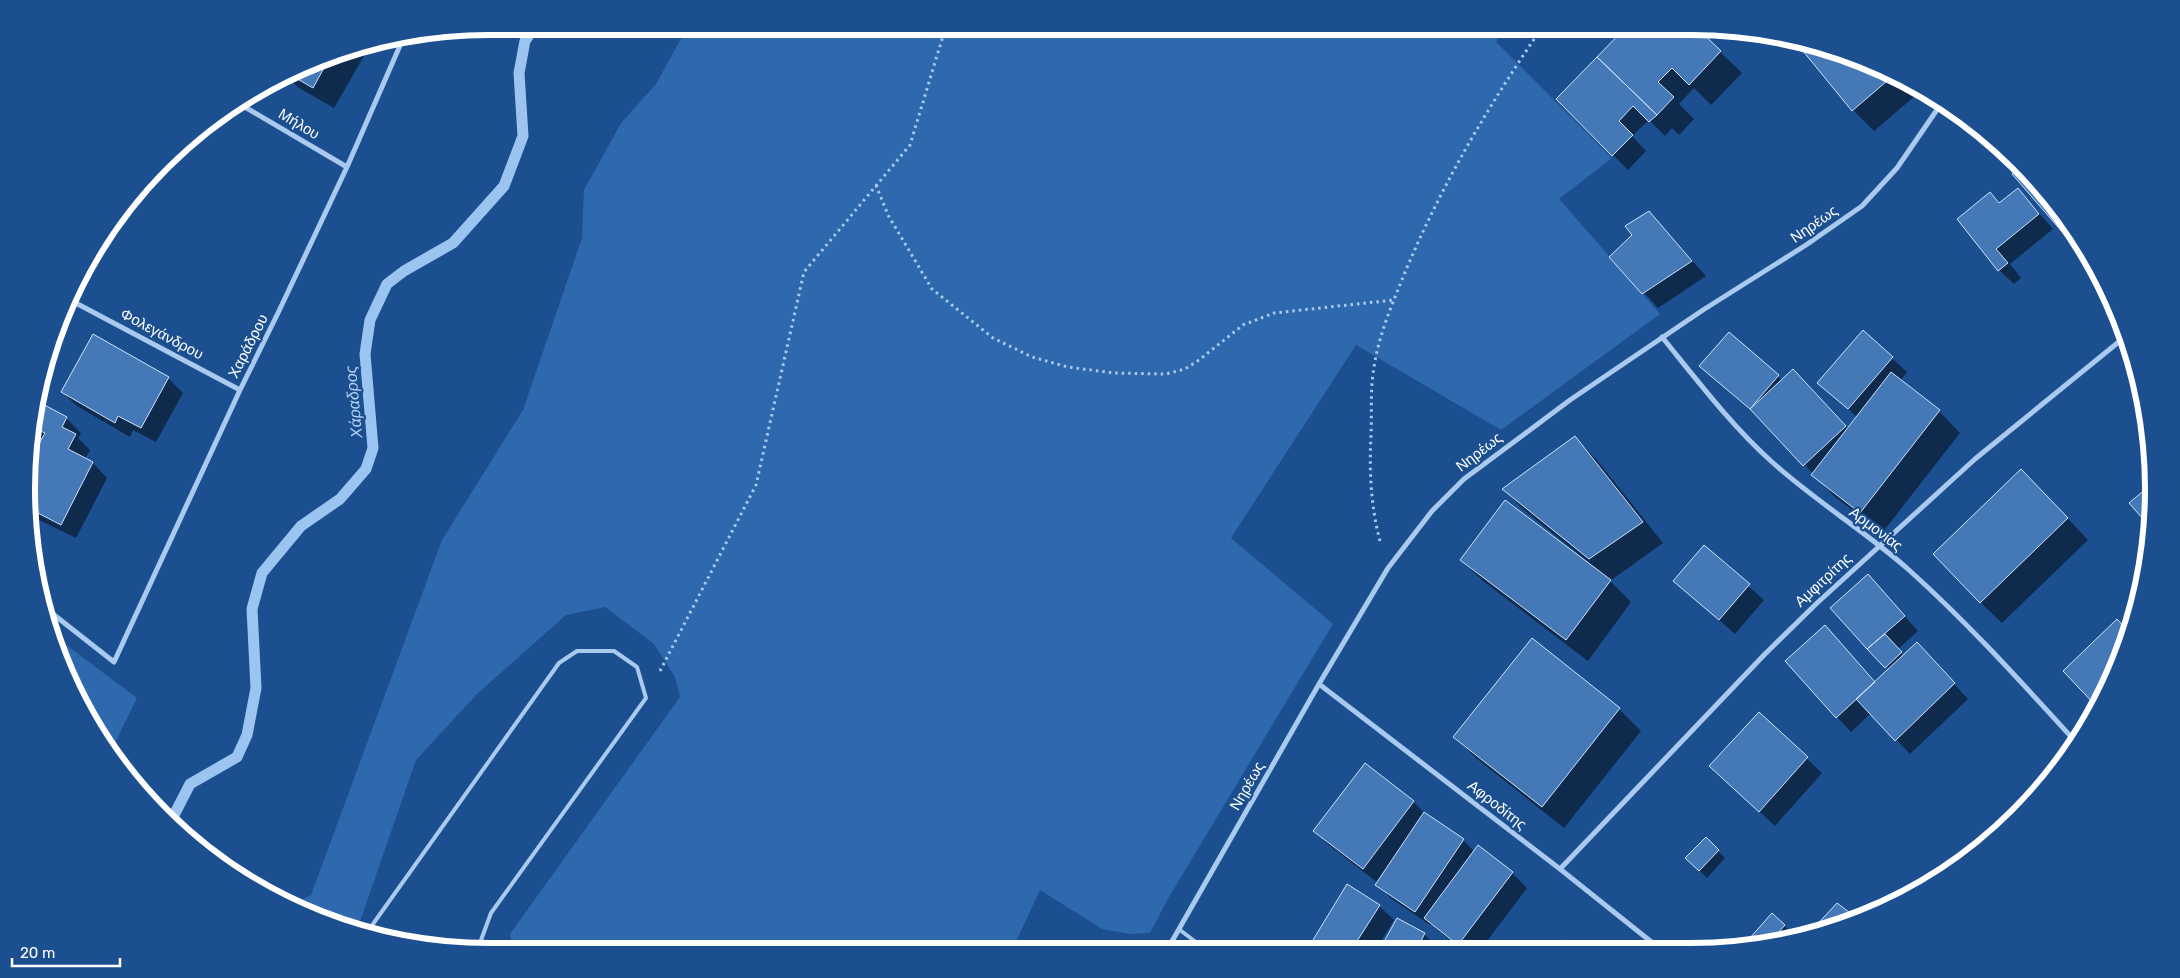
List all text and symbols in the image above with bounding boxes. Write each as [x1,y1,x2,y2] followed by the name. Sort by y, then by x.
[275,105,323,143] street label: Μήλου
[1787,201,1841,247] street label: Νηρέως
[117,305,207,363] street label: Φολεγάνδρου
[224,311,272,381] street label: Χαράδρου
[341,365,366,440] water label: Χάραδρος
[1452,428,1506,476] street label: Νηρέως
[1846,503,1906,555] street label: Αρμονίας
[1791,549,1855,611] street label: Αμφιτρίτης
[1226,758,1268,814] street label: Νηρέως
[1464,776,1530,834] street label: Αφροδίτης
[12,936,120,968] scale bar
[20,944,55,962] text: 20 m

